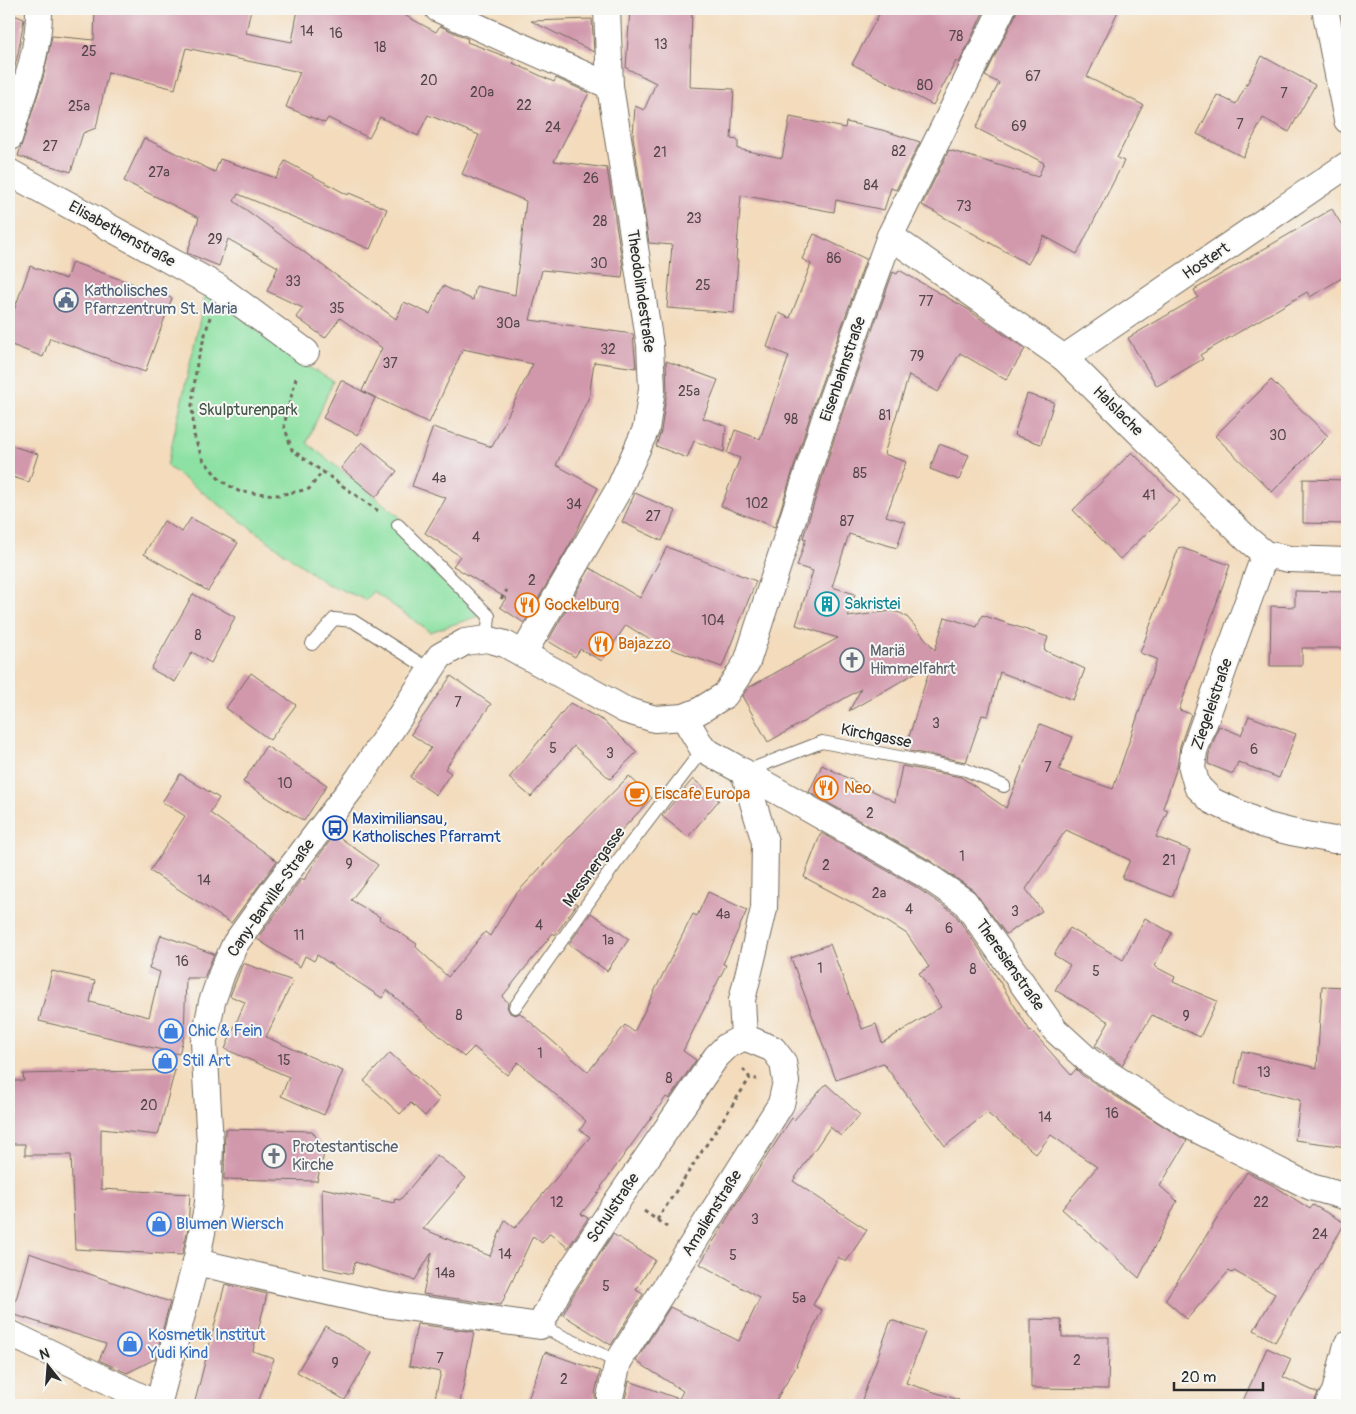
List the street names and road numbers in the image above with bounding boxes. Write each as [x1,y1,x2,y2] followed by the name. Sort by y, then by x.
[65,196,179,272] street label: Elisabethenstraße
[622,228,660,354] street label: Theodolindestraße
[1179,238,1234,284] street label: Hostert
[816,314,870,424] street label: Eisenbahnstraße
[1089,382,1148,441] street label: Halslache
[1187,656,1237,752] street label: Ziegeleistraße
[839,719,913,753] street label: Kirchgasse
[558,823,630,911] street label: Messnergasse
[223,835,319,961] street label: Cany-Barville-Straße
[971,915,1049,1015] street label: Theresienstraße
[678,1166,747,1260] street label: Amalienstraße
[582,1169,644,1247] street label: Schulstraße

